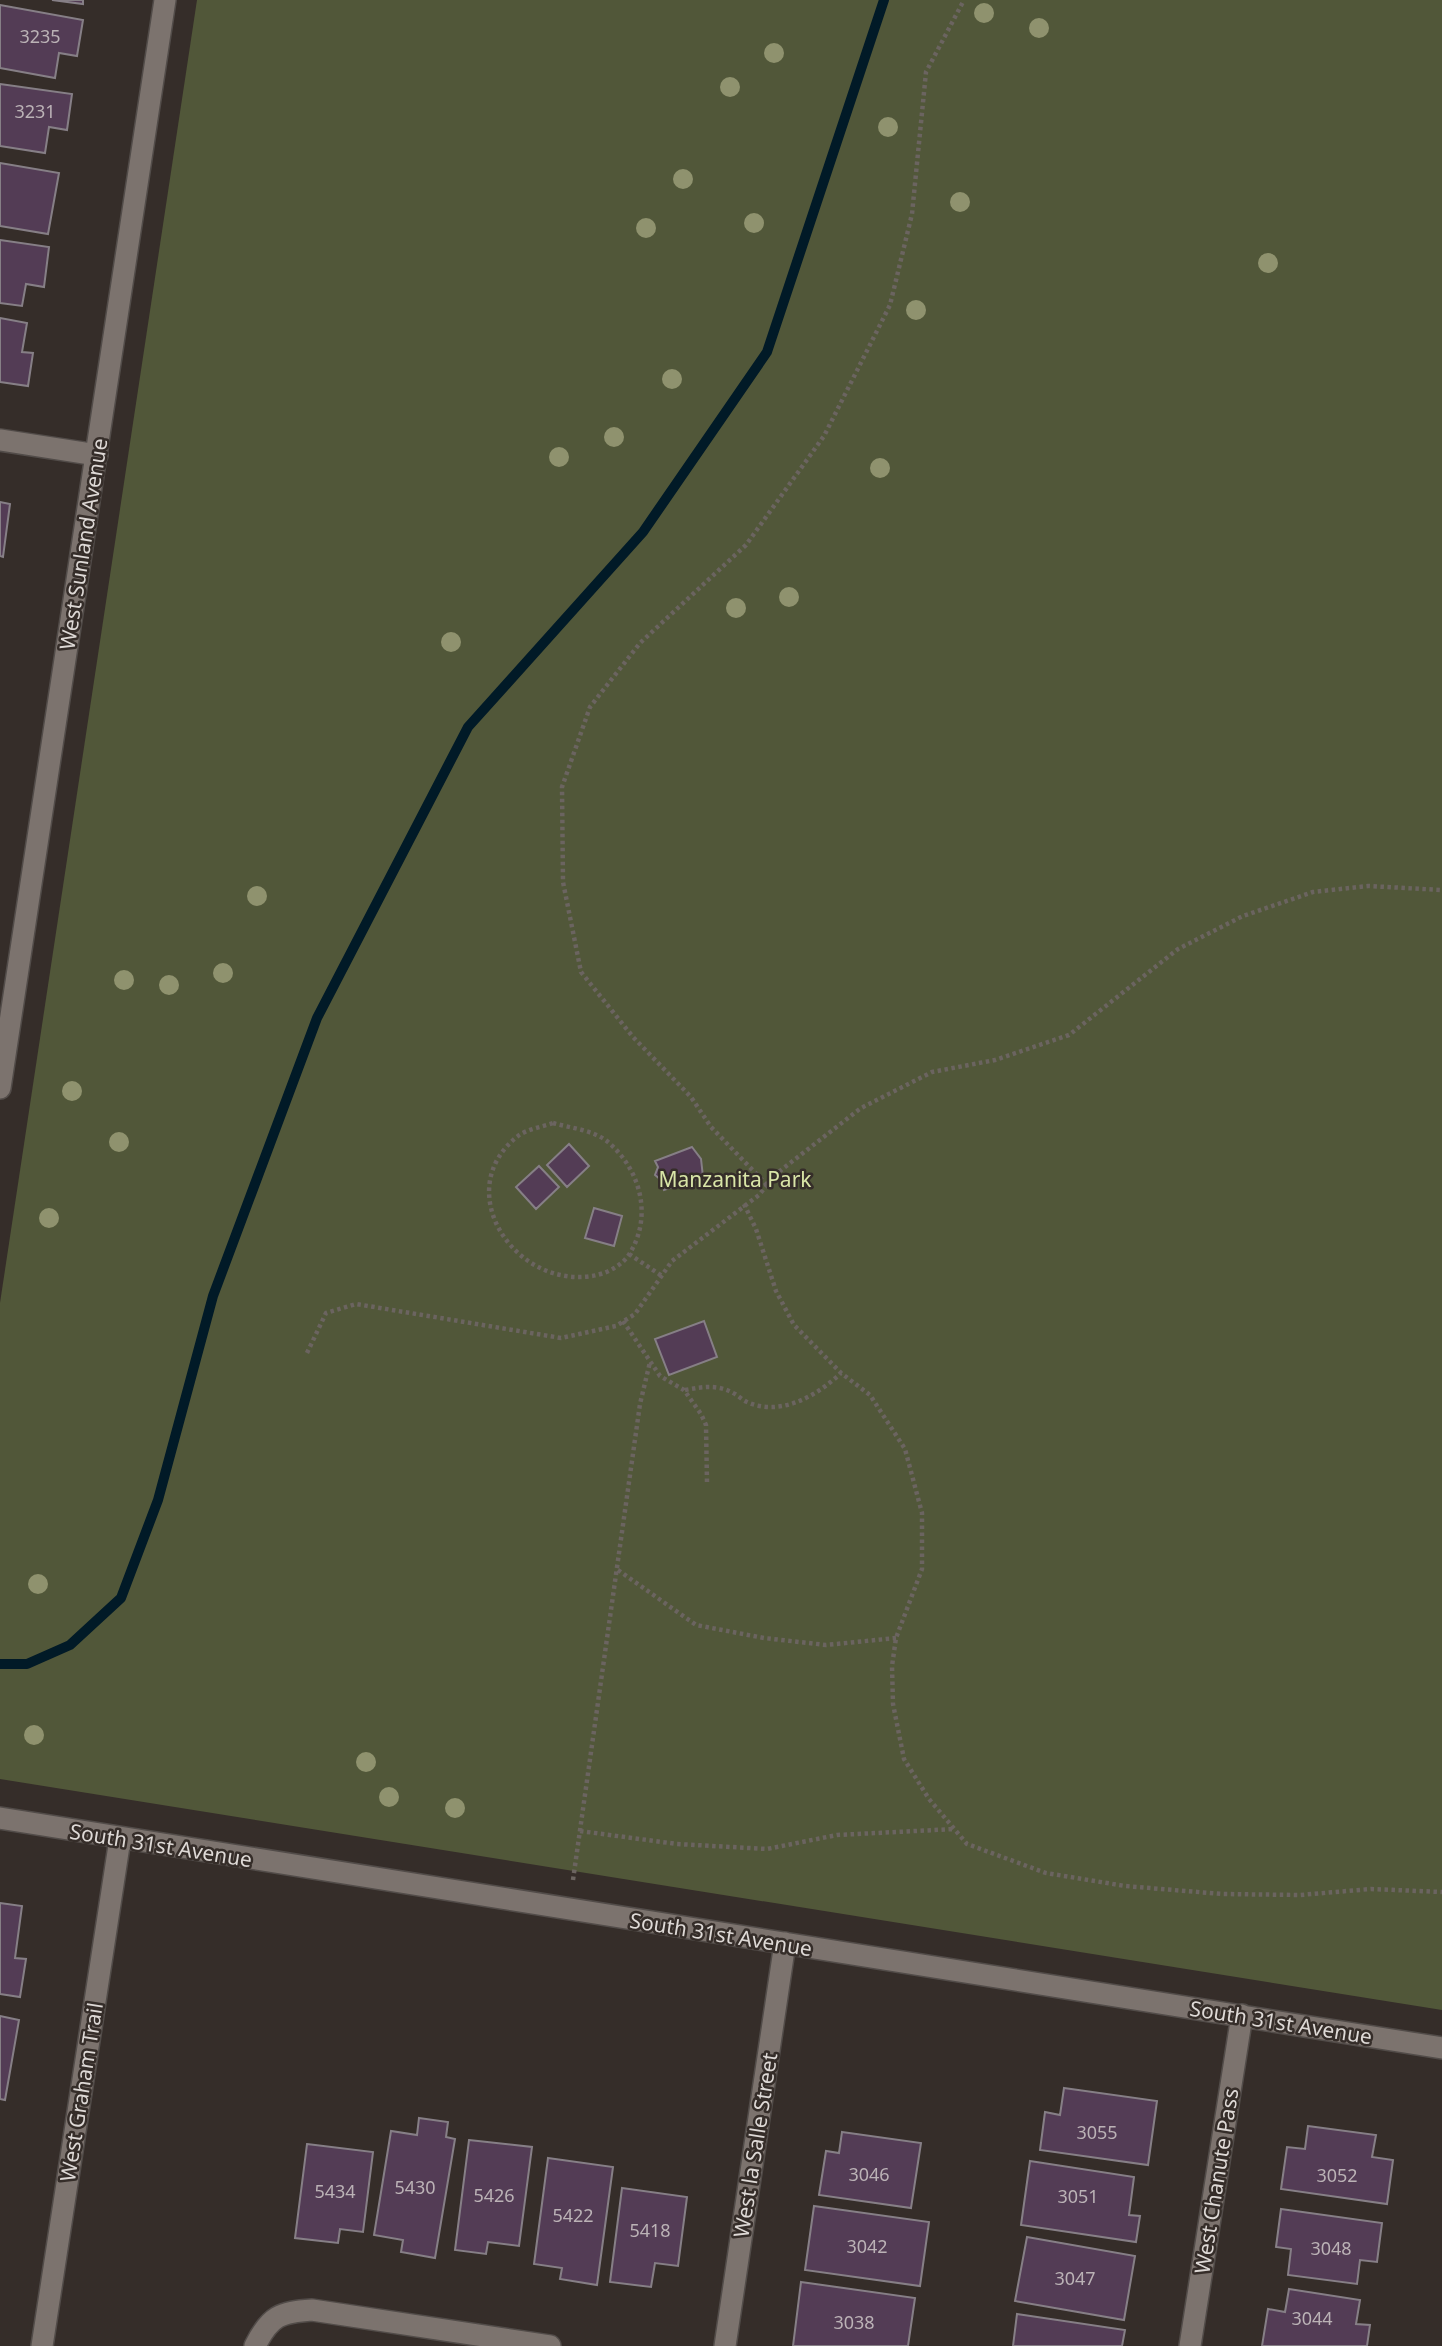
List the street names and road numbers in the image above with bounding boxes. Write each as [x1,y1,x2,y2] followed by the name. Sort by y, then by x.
[52,436,114,652] street label: West Sunland Avenue
[68,1817,254,1873] street label: South 31st Avenue
[628,1906,814,1962] street label: South 31st Avenue
[1188,1994,1374,2050] street label: South 31st Avenue
[53,2001,109,2183] street label: West Graham Trail
[727,2050,784,2239] street label: West la Salle Street
[1188,2086,1244,2276] street label: West Chanute Pass

